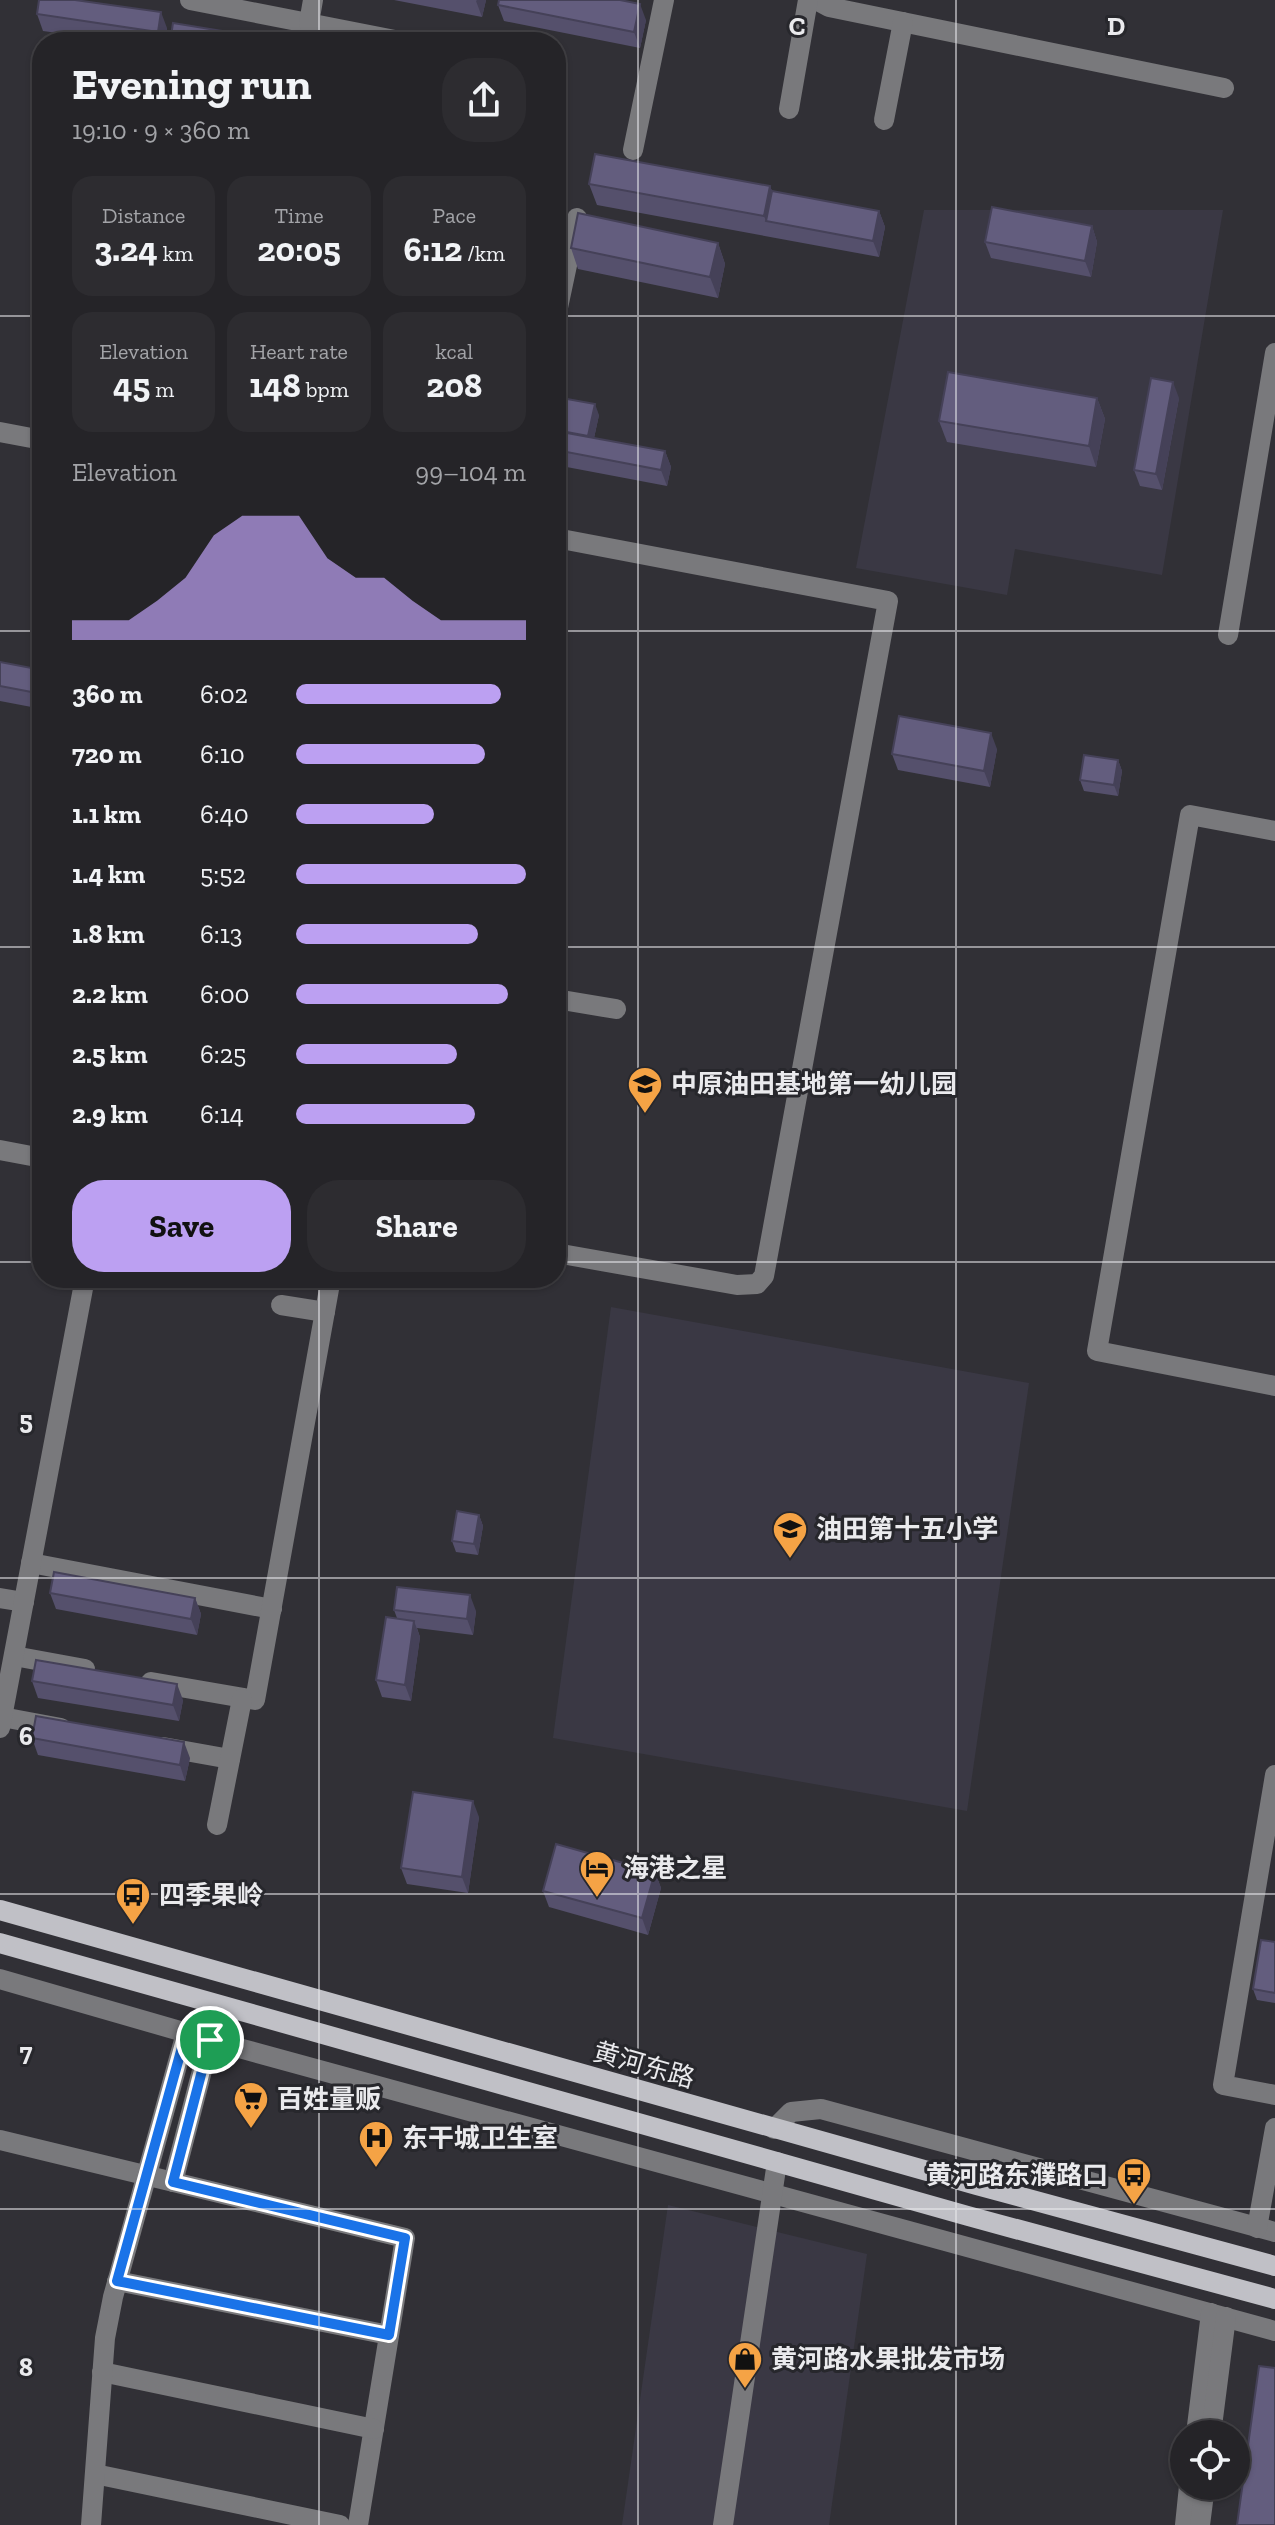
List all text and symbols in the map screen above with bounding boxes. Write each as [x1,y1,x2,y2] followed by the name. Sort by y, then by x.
[789,10,805,42] text: C
[1107,10,1125,42] text: D
[72,57,312,110] text: Evening run
[442,58,526,142] button: share
[72,114,250,146] text: 19:10 · 9 × 360 m
[102,202,185,229] text: Distance
[274,202,324,229] text: Time
[433,202,476,229] text: Pace
[94,229,158,270] text: 3.24
[257,229,341,270] text: 20:05
[404,229,462,270] text: 6:12
[158,240,193,267] text: km
[462,240,505,267] text: /km
[99,338,188,365] text: Elevation
[250,338,348,365] text: Heart rate
[435,338,473,365] text: kcal
[113,365,150,406] text: 45
[249,365,301,406] text: 148
[426,365,482,406] text: 208
[150,376,174,403] text: m
[301,376,349,403] text: bpm
[72,456,177,488] text: Elevation
[415,456,526,488] text: 99–104 m
[72,678,142,710] text: 360 m
[200,678,248,710] text: 6:02
[72,738,141,770] text: 720 m
[200,738,245,770] text: 6:10
[72,798,141,830] text: 1.1 km
[200,798,249,830] text: 6:40
[72,858,145,890] text: 1.4 km
[200,858,246,890] text: 5:52
[72,918,144,950] text: 1.8 km
[200,918,242,950] text: 6:13
[72,978,148,1010] text: 2.2 km
[200,978,250,1010] text: 6:00
[72,1038,147,1070] text: 2.5 km
[200,1038,246,1070] text: 6:25
[626,1065,664,1115] school or university icon: 中原油田基地第一幼儿园
[671,1068,957,1100] place label: 中原油田基地第一幼儿园
[72,1098,148,1130] text: 2.9 km
[200,1098,244,1130] text: 6:14
[72,1180,291,1272] button: Save
[307,1180,526,1272] button: Share
[19,1404,33,1436] text: 5
[771,1510,809,1560] school or university icon: 油田第十五小学
[816,1513,998,1545] place label: 油田第十五小学
[19,1720,33,1752] text: 6
[578,1849,616,1899] hotel icon: 海港之星
[623,1852,727,1884] place label: 海港之星
[114,1876,152,1926] bus stop icon: 四季果岭
[159,1879,263,1911] place label: 四季果岭
[176,2006,244,2074] pin
[188,2018,232,2062] icon: arrive
[590,2035,698,2095] street label: 黄河东路
[20,2036,33,2068] text: 7
[232,2080,270,2130] supermarket icon: 百姓量贩
[277,2083,381,2115] place label: 百姓量贩
[357,2119,395,2169] hospital icon: 东干城卫生室
[402,2122,558,2154] place label: 东干城卫生室
[1115,2156,1153,2206] bus stop icon: 黄河路东濮路口
[926,2159,1108,2191] place label: 黄河路东濮路口
[726,2340,764,2390] shop icon: 黄河路水果批发市场
[771,2343,1005,2375] place label: 黄河路水果批发市场
[19,2351,33,2383] text: 8
[1170,2420,1250,2500] map controls
[1170,2420,1250,2500] button: locate

